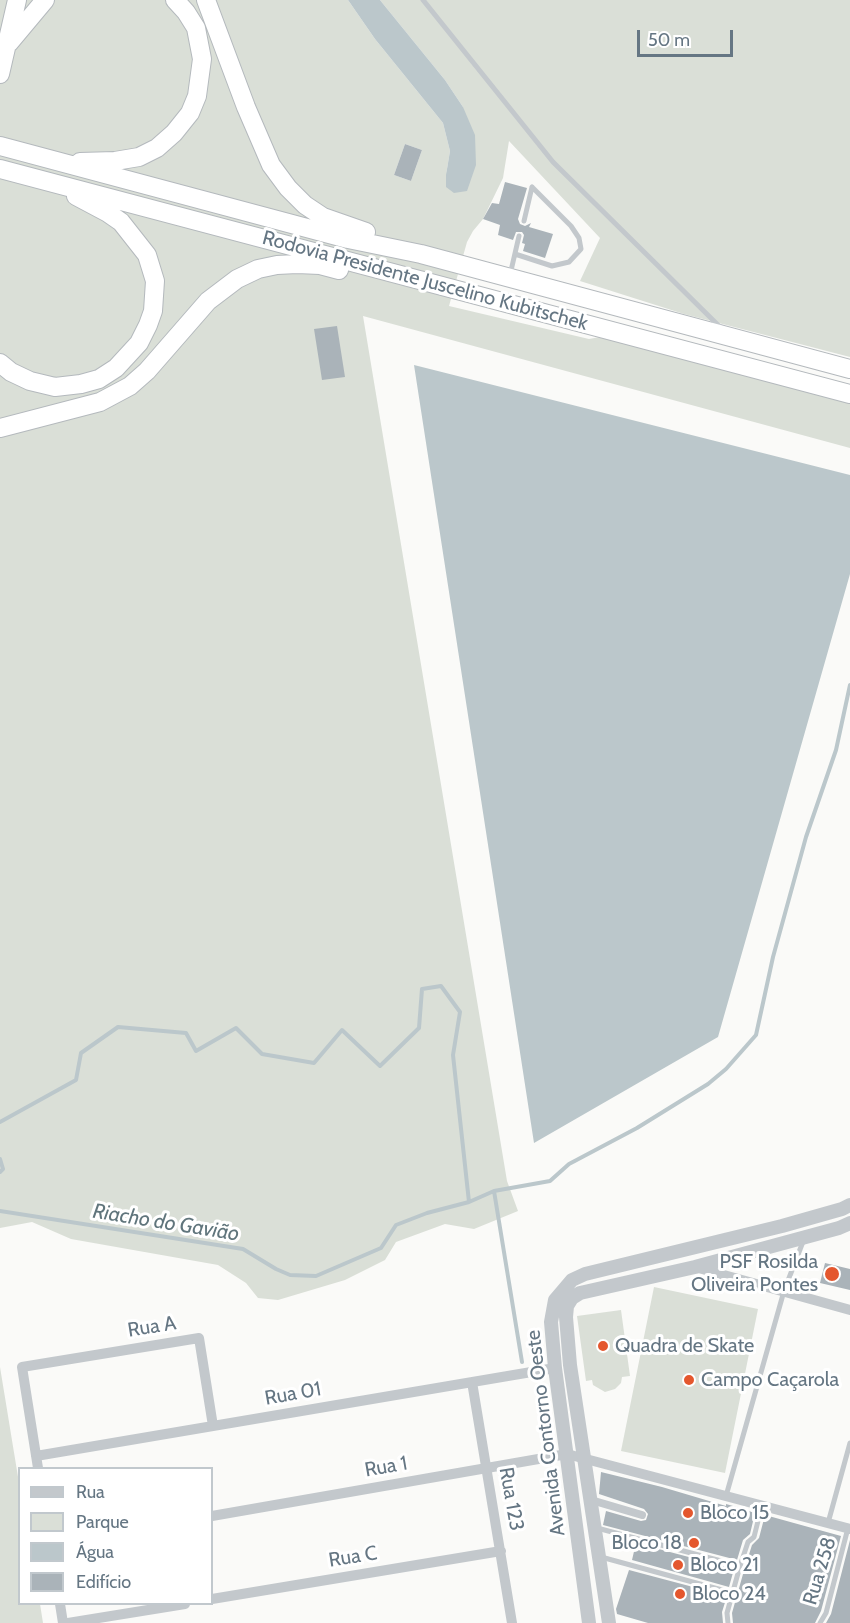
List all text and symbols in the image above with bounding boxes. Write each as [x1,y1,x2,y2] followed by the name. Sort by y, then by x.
[640,18,736,56] scale bar
[648,29,690,51] text: 50 m
[260,226,590,336] street label: Rodovia Presidente Juscelino Kubitschek
[91,1199,241,1247] water label: Riacho do Gavião
[691,1250,818,1297] place label: PSF Rosilda Oliveira Pontes
[823,1265,841,1283] marker: PSF Rosilda Oliveira Pontes
[126,1311,178,1343] street label: Rua A
[521,1329,571,1537] street label: Avenida Contorno Oeste
[615,1334,754,1358] place label: Quadra de Skate
[596,1339,610,1353] marker: Quadra de Skate
[701,1368,839,1392] place label: Campo Caçarola
[682,1373,696,1387] marker: Campo Caçarola
[263,1377,323,1411] street label: Rua 01
[363,1451,409,1483] street label: Rua 1
[494,1465,528,1533] street label: Rua 123
[18,1467,213,1605] legend
[76,1481,105,1503] text: Rua
[700,1501,769,1525] place label: Bloco 15
[681,1506,695,1520] marker: Bloco 15
[76,1511,129,1533] text: Parque
[611,1531,682,1555] place label: Bloco 18
[798,1534,842,1608] street label: Rua 258
[687,1536,701,1550] marker: Bloco 18
[76,1541,114,1563] text: Água
[327,1541,379,1573] street label: Rua C
[690,1553,759,1577] place label: Bloco 21
[671,1558,685,1572] marker: Bloco 21
[76,1571,131,1593] text: Edifício
[692,1582,766,1606] place label: Bloco 24
[673,1587,687,1601] marker: Bloco 24

